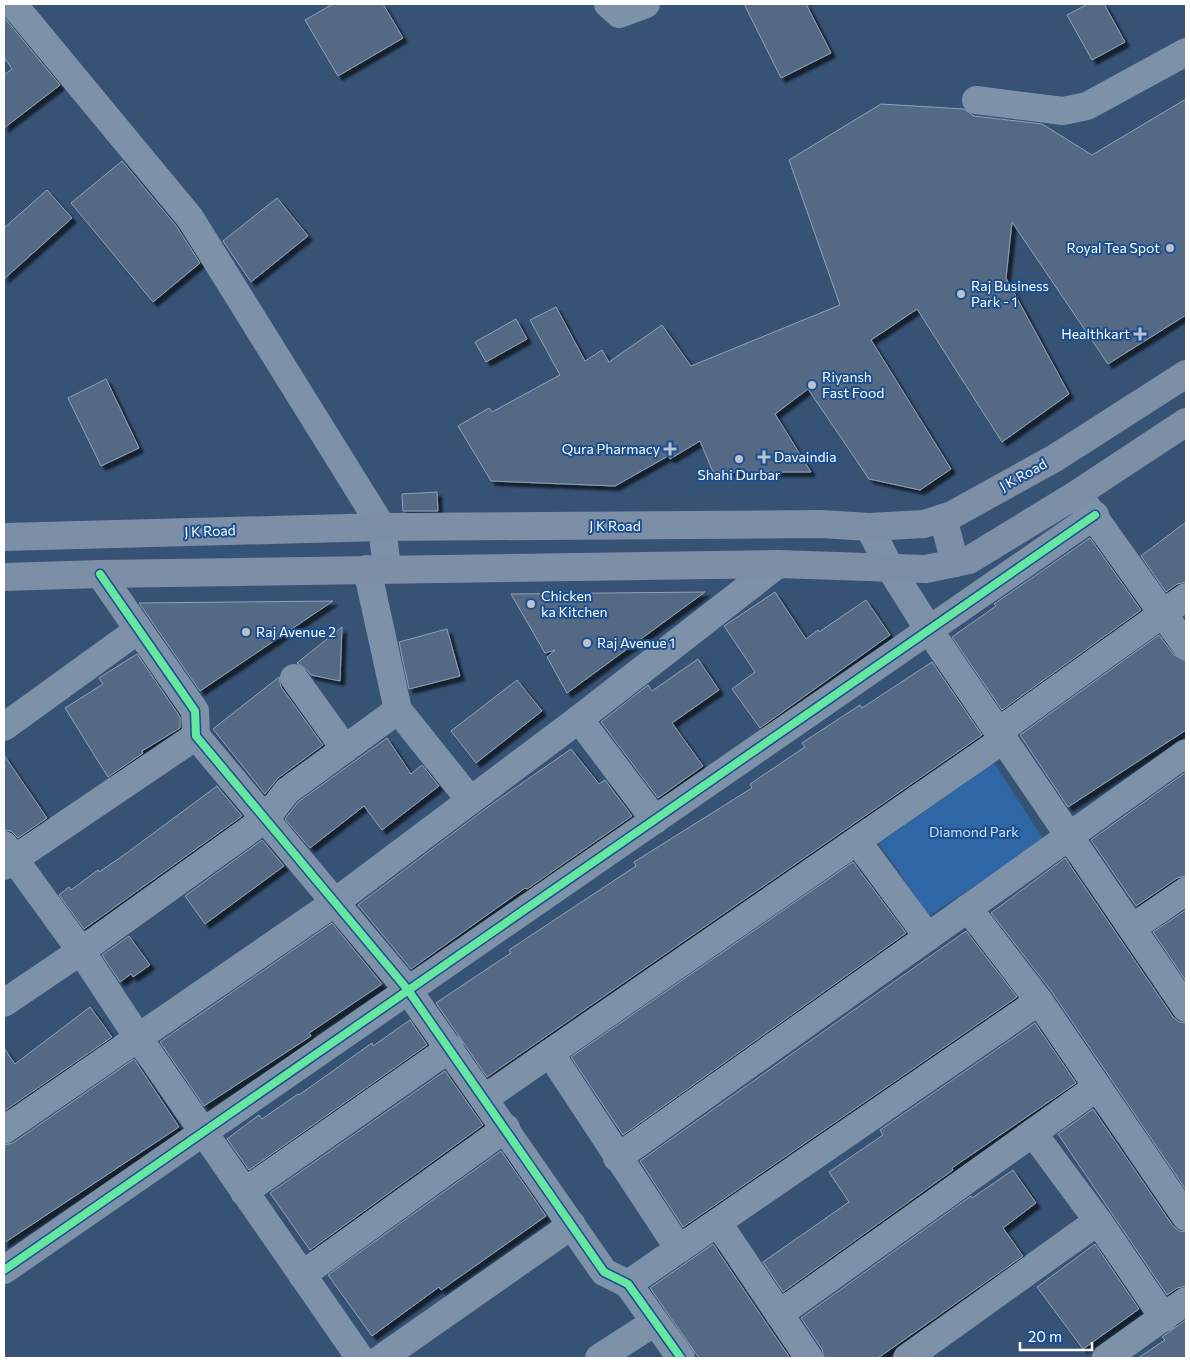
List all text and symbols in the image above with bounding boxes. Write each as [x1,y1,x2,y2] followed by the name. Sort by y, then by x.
[1067,239,1160,256] place label: Royal Tea Spot
[1164,242,1176,254] marker: Royal Tea Spot
[971,277,1049,310] place label: Raj Business Park - 1
[955,288,967,300] marker: Raj Business Park - 1
[1061,325,1130,342] place label: Healthkart
[1134,328,1146,340] marker: Healthkart
[822,368,884,401] place label: Riyansh Fast Food
[806,379,818,391] marker: Riyansh Fast Food
[562,440,660,457] place label: Qura Pharmacy
[664,443,676,455] marker: Qura Pharmacy
[774,448,836,465] place label: Davaindia
[758,451,770,463] marker: Davaindia
[733,453,745,465] marker: Shahi Durbar
[996,455,1049,494] street label: J K Road
[698,466,781,483] place label: Shahi Durbar
[589,517,641,534] street label: J K Road
[184,521,236,540] street label: J K Road
[541,587,608,620] place label: Chicken ka Kitchen
[525,598,537,610] marker: Chicken ka Kitchen
[256,623,336,640] place label: Raj Avenue 2
[240,626,252,638] marker: Raj Avenue 2
[597,634,675,651] place label: Raj Avenue 1
[581,637,593,649] marker: Raj Avenue 1
[929,823,1019,840] park label: Diamond Park
[1020,1320,1092,1352] scale bar
[1028,1327,1062,1345] text: 20 m

